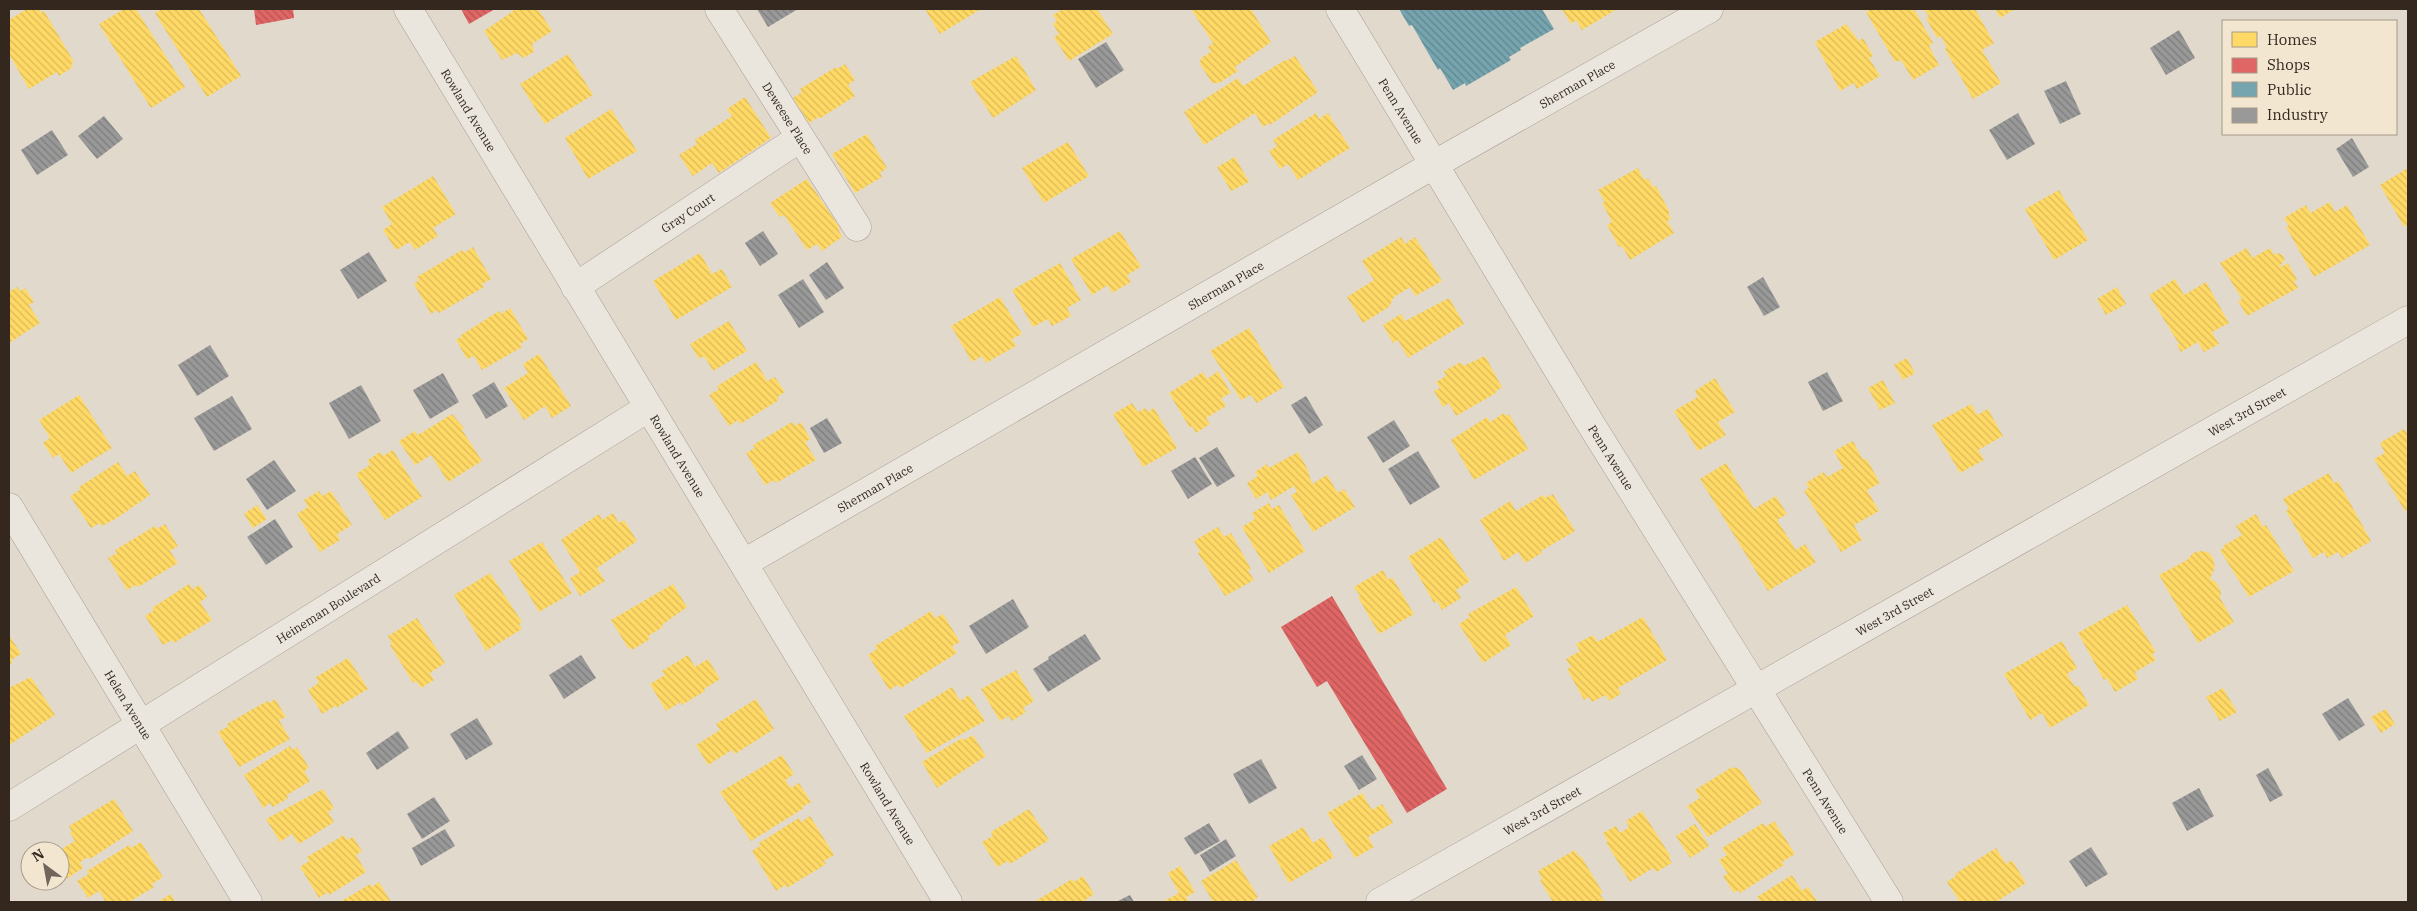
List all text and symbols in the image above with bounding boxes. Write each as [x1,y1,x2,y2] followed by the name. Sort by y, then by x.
[2222,20,2397,135] legend
[2267,30,2317,49] text: Homes
[2267,55,2310,74] text: Shops
[1536,56,1618,111] street label: Sherman Place
[438,66,500,154] street label: Rowland Avenue
[1376,75,1427,146] street label: Penn Avenue
[760,79,816,157] street label: Deweese Place
[2267,80,2312,99] text: Public
[2267,105,2328,124] text: Industry
[658,189,717,236] street label: Gray Court
[1185,257,1266,313] street label: Sherman Place
[2205,383,2288,439] street label: West 3rd Street
[647,412,709,500] street label: Rowland Avenue
[1585,422,1637,493] street label: Penn Avenue
[834,460,915,515] street label: Sherman Place
[273,570,383,646] street label: Heineman Boulevard
[1853,583,1936,639] street label: West 3rd Street
[102,667,155,742] street label: Helen Avenue
[857,759,919,847] street label: Rowland Avenue
[1800,765,1852,836] street label: Penn Avenue
[1500,782,1583,838] street label: West 3rd Street
[20,841,70,891] north arrow
[29,844,48,866] text: N

